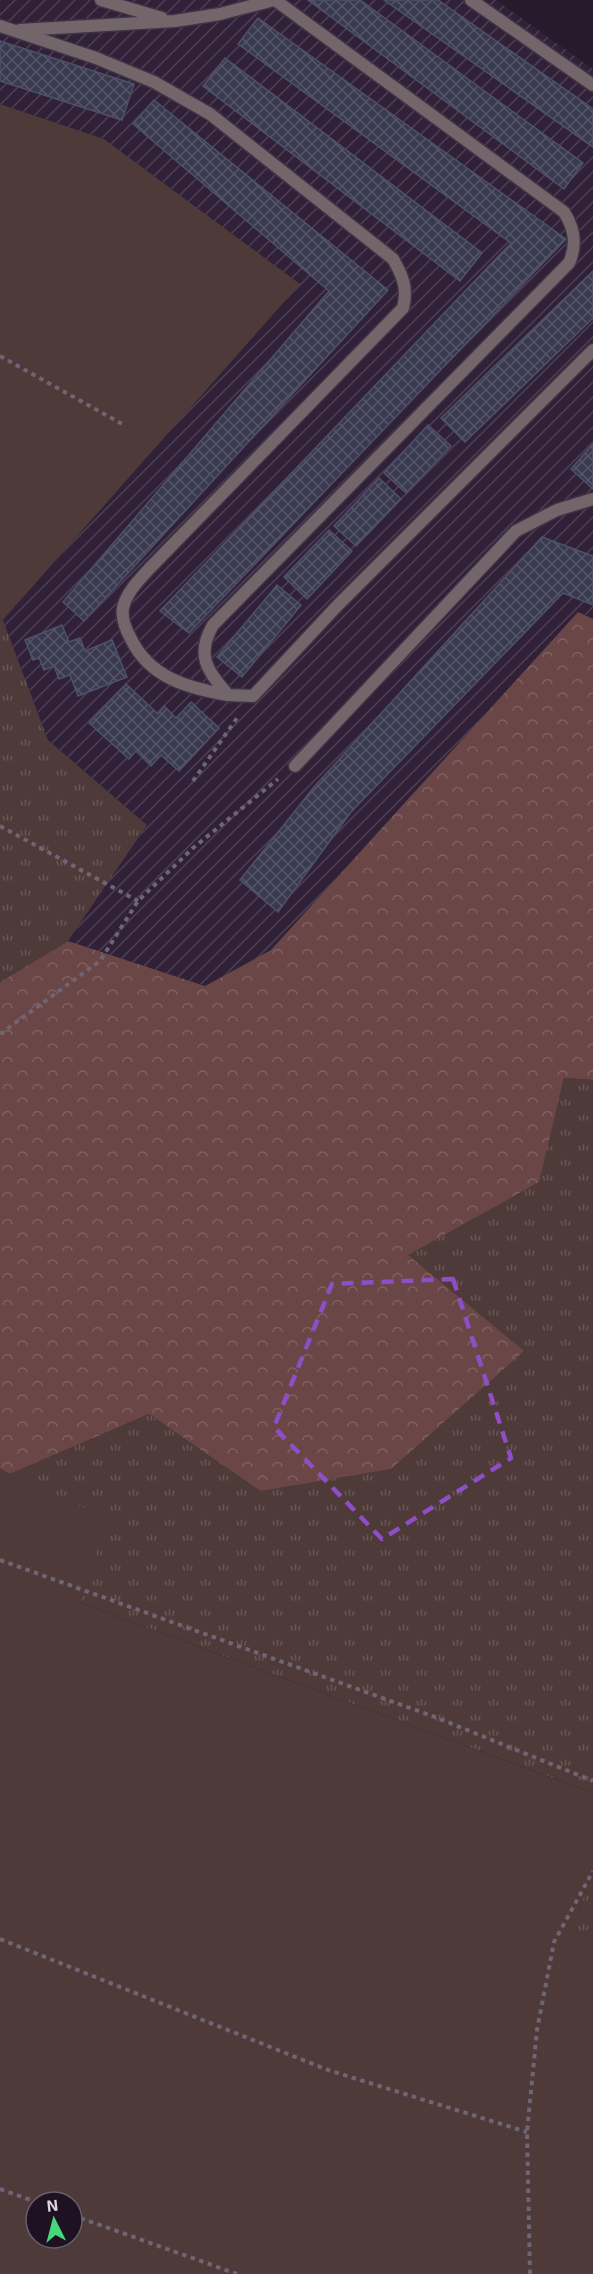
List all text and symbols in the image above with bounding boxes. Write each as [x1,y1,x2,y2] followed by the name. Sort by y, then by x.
[24,2190,84,2250] north arrow
[46,2195,59,2215] text: N

